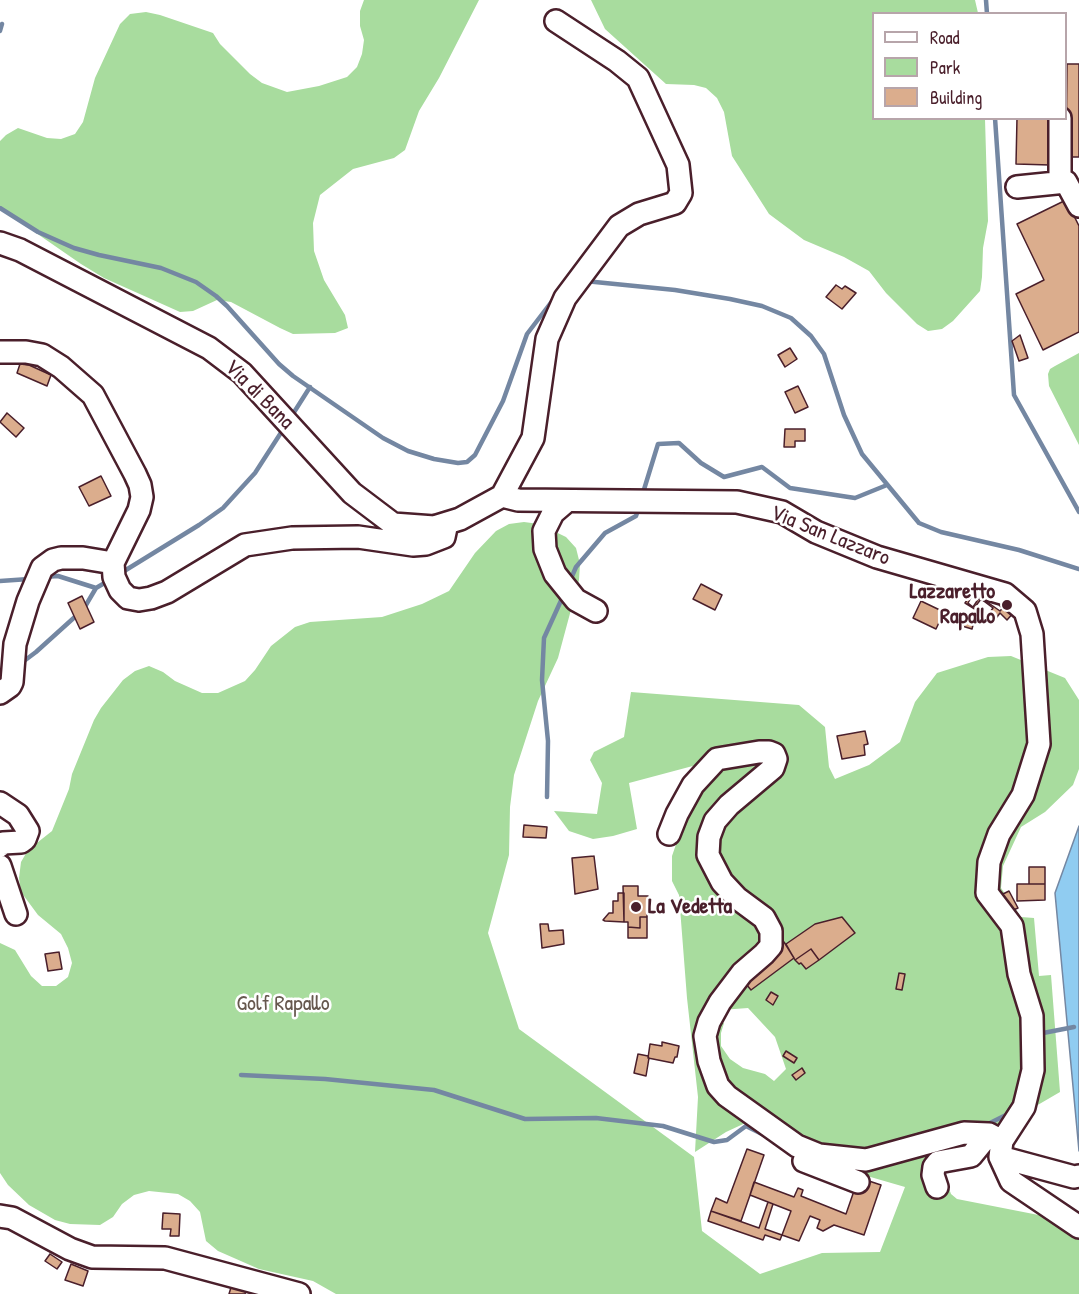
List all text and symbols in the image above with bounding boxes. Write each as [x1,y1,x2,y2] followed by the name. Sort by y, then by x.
[872,12,1067,120] legend
[930,25,960,50] text: Road
[930,55,960,80] text: Park
[930,85,982,110] text: Building
[219,355,299,435] street label: Via di Bana
[767,500,893,572] street label: Via San Lazzaro
[910,579,995,630] place label: Lazzaretto Rapallo
[1000,598,1014,612] marker: Lazzaretto Rapallo
[648,894,732,920] place label: La Vedetta
[629,900,643,914] marker: La Vedetta
[236,991,330,1017] park label: Golf Rapallo

